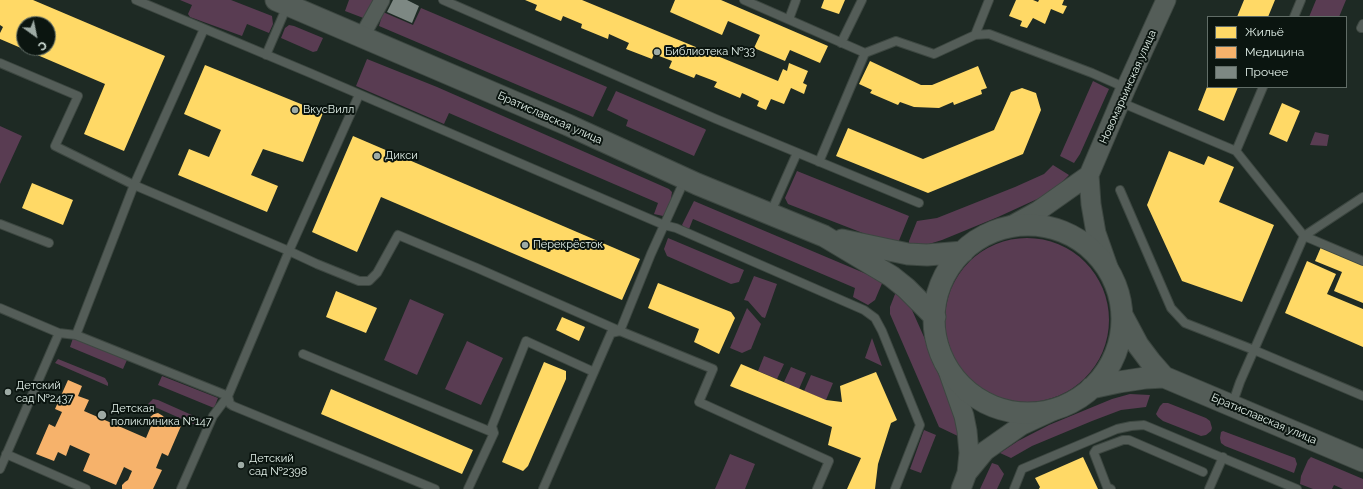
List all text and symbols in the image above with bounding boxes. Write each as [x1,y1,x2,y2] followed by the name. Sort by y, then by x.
[16,16,56,56] north arrow
[1207,16,1347,88] legend
[1245,25,1284,39] text: Жильё
[1097,28,1159,146] street label: Новомарьинская улица
[36,38,49,53] text: С
[665,45,755,59] place label: Библиотека №33
[1245,45,1304,59] text: Медицина
[652,47,662,57] marker: Библиотека №33
[1245,65,1288,79] text: Прочее
[496,89,604,147] street label: Братиславская улица
[303,103,354,117] place label: ВкусВилл
[290,105,300,115] marker: ВкусВилл
[385,149,418,163] place label: Дикси
[372,151,382,161] marker: Дикси
[533,238,603,252] place label: Перекрёсток
[520,240,530,250] marker: Перекрёсток
[16,379,73,405] place label: Детский сад №2437
[3,387,13,397] marker: Детский сад №2437
[1209,391,1319,447] street label: Братиславская улица
[111,402,212,428] place label: Детская поликлиника №147
[96,409,108,421] marker: Детская поликлиника №147
[249,452,307,478] place label: Детский сад №2398
[236,460,246,470] marker: Детский сад №2398

